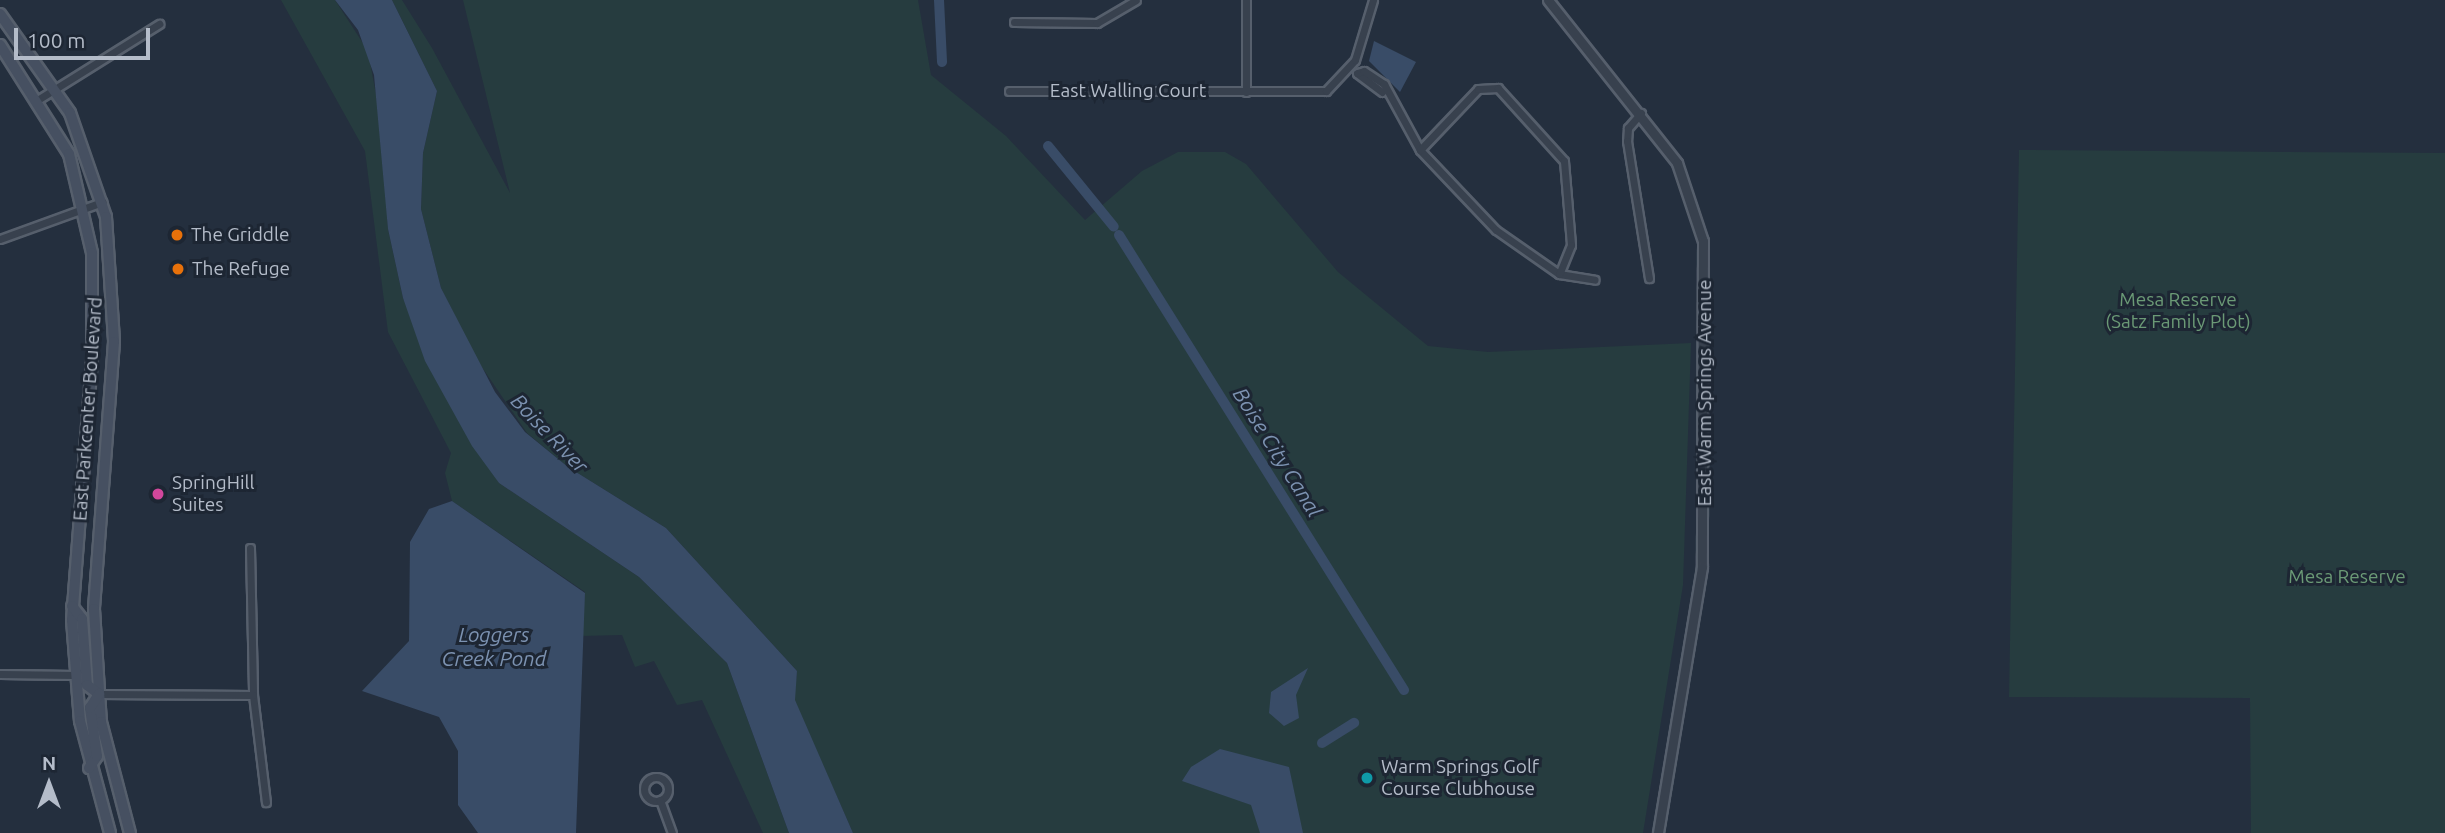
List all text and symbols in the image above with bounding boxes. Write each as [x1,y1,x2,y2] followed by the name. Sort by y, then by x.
[18,14,154,58] scale bar
[27,28,85,52] text: 100 m
[1050,80,1206,102] street label: East Walling Court
[191,224,289,246] place label: The Griddle
[169,227,185,243] marker: The Griddle
[192,258,290,280] place label: The Refuge
[170,261,186,277] marker: The Refuge
[1694,280,1716,506] street label: East Warm Springs Avenue
[2105,289,2251,333] park label: Mesa Reserve (Satz Family Plot)
[69,296,107,522] street label: East Parkcenter Boulevard
[1228,383,1328,521] water label: Boise City Canal
[506,388,594,478] water label: Boise River
[172,472,254,516] place label: SpringHill Suites
[150,486,166,502] marker: SpringHill Suites
[2288,566,2406,588] park label: Mesa Reserve
[442,621,546,671] water label: Loggers Creek Pond
[14,749,84,819] north arrow
[42,752,56,774] text: N
[1381,756,1539,800] place label: Warm Springs Golf Course Clubhouse
[1359,770,1375,786] marker: Warm Springs Golf Course Clubhouse

